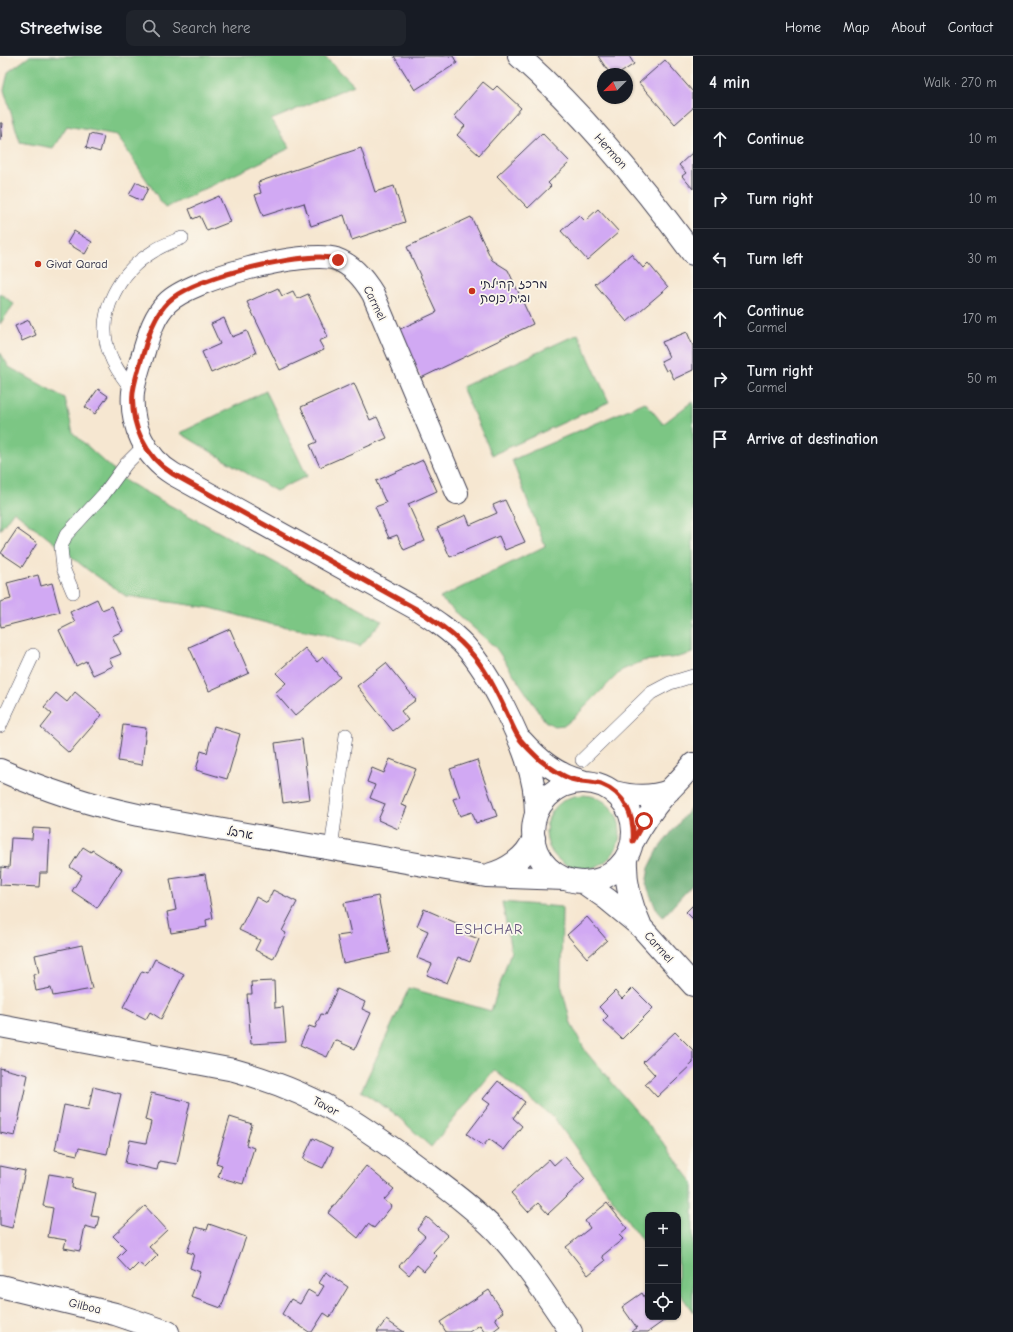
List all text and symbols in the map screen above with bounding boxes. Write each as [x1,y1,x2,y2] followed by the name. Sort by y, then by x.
[126,10,406,46] search box
[20,17,102,39] text: Streetwise
[140,17,162,39] icon: search
[172,19,250,37] text: Search here
[785,19,821,36] text: Home
[843,19,869,36] text: Map
[891,19,926,36] text: About
[948,19,993,36] text: Contact
[597,68,633,104] north arrow
[709,73,750,92] text: 4 min
[924,75,997,90] text: Walk · 270 m
[709,128,731,150] icon: ahead
[747,130,804,148] text: Continue
[592,131,630,171] street label: Hermon
[969,131,997,146] text: 10 m
[709,188,731,210] icon: right
[747,190,813,208] text: Turn right
[969,191,997,206] text: 10 m
[709,248,731,270] icon: left
[747,250,803,268] text: Turn left
[329,251,347,269] route end
[967,251,997,266] text: 30 m
[46,257,108,271] place label: Givat Qarad
[33,259,43,269] marker: Givat Qarad
[480,277,548,305] place label: מרכז קהילתי ובית כנסת
[361,283,389,323] street label: Carmel
[467,286,477,296] marker: מרכז קהילתי ובית כנסת
[747,302,804,320] text: Continue
[709,308,731,330] icon: ahead
[963,311,997,326] text: 170 m
[747,320,787,335] text: Carmel
[747,362,813,380] text: Turn right
[709,368,731,390] icon: right
[967,371,997,386] text: 50 m
[747,380,787,395] text: Carmel
[709,428,731,450] icon: arrive
[747,430,878,448] text: Arrive at destination
[635,812,653,830] route start
[226,824,255,842] street label: ארבל
[455,921,523,938] district label: ESHCHAR
[641,929,677,965] street label: Carmel
[311,1093,342,1119] street label: Tavor
[645,1212,681,1320] map controls
[645,1212,681,1248] button: +
[645,1248,681,1284] button: −
[645,1284,681,1320] button: locate
[67,1295,103,1317] street label: Gilboa

